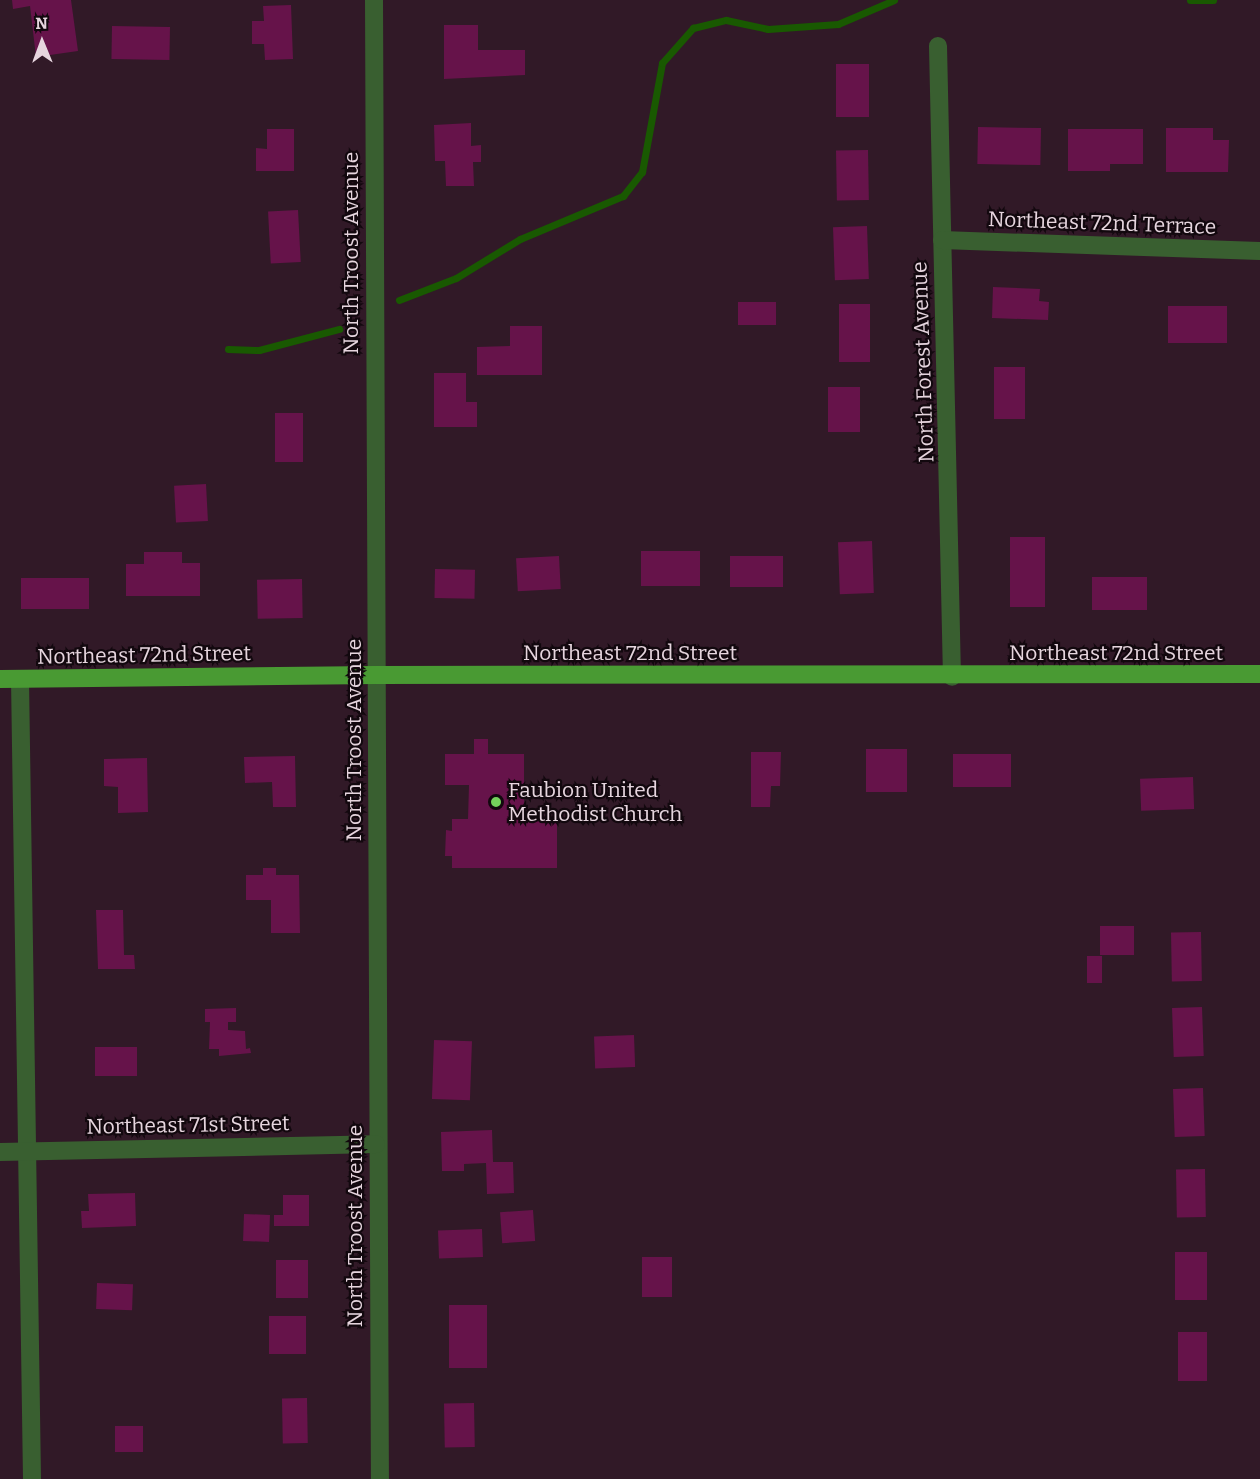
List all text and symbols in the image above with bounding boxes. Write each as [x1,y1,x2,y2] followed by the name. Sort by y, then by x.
[12,12,72,72] north arrow
[35,14,48,33] text: N
[338,152,364,354] street label: North Troost Avenue
[987,206,1217,240] street label: Northeast 72nd Terrace
[907,261,939,463] street label: North Forest Avenue
[341,639,367,841] street label: North Troost Avenue
[523,640,737,666] street label: Northeast 72nd Street
[1009,640,1223,666] street label: Northeast 72nd Street
[37,641,251,669] street label: Northeast 72nd Street
[508,777,682,827] place label: Faubion United Methodist Church
[489,795,503,809] marker: Faubion United Methodist Church
[86,1111,290,1139] street label: Northeast 71st Street
[342,1125,368,1327] street label: North Troost Avenue

